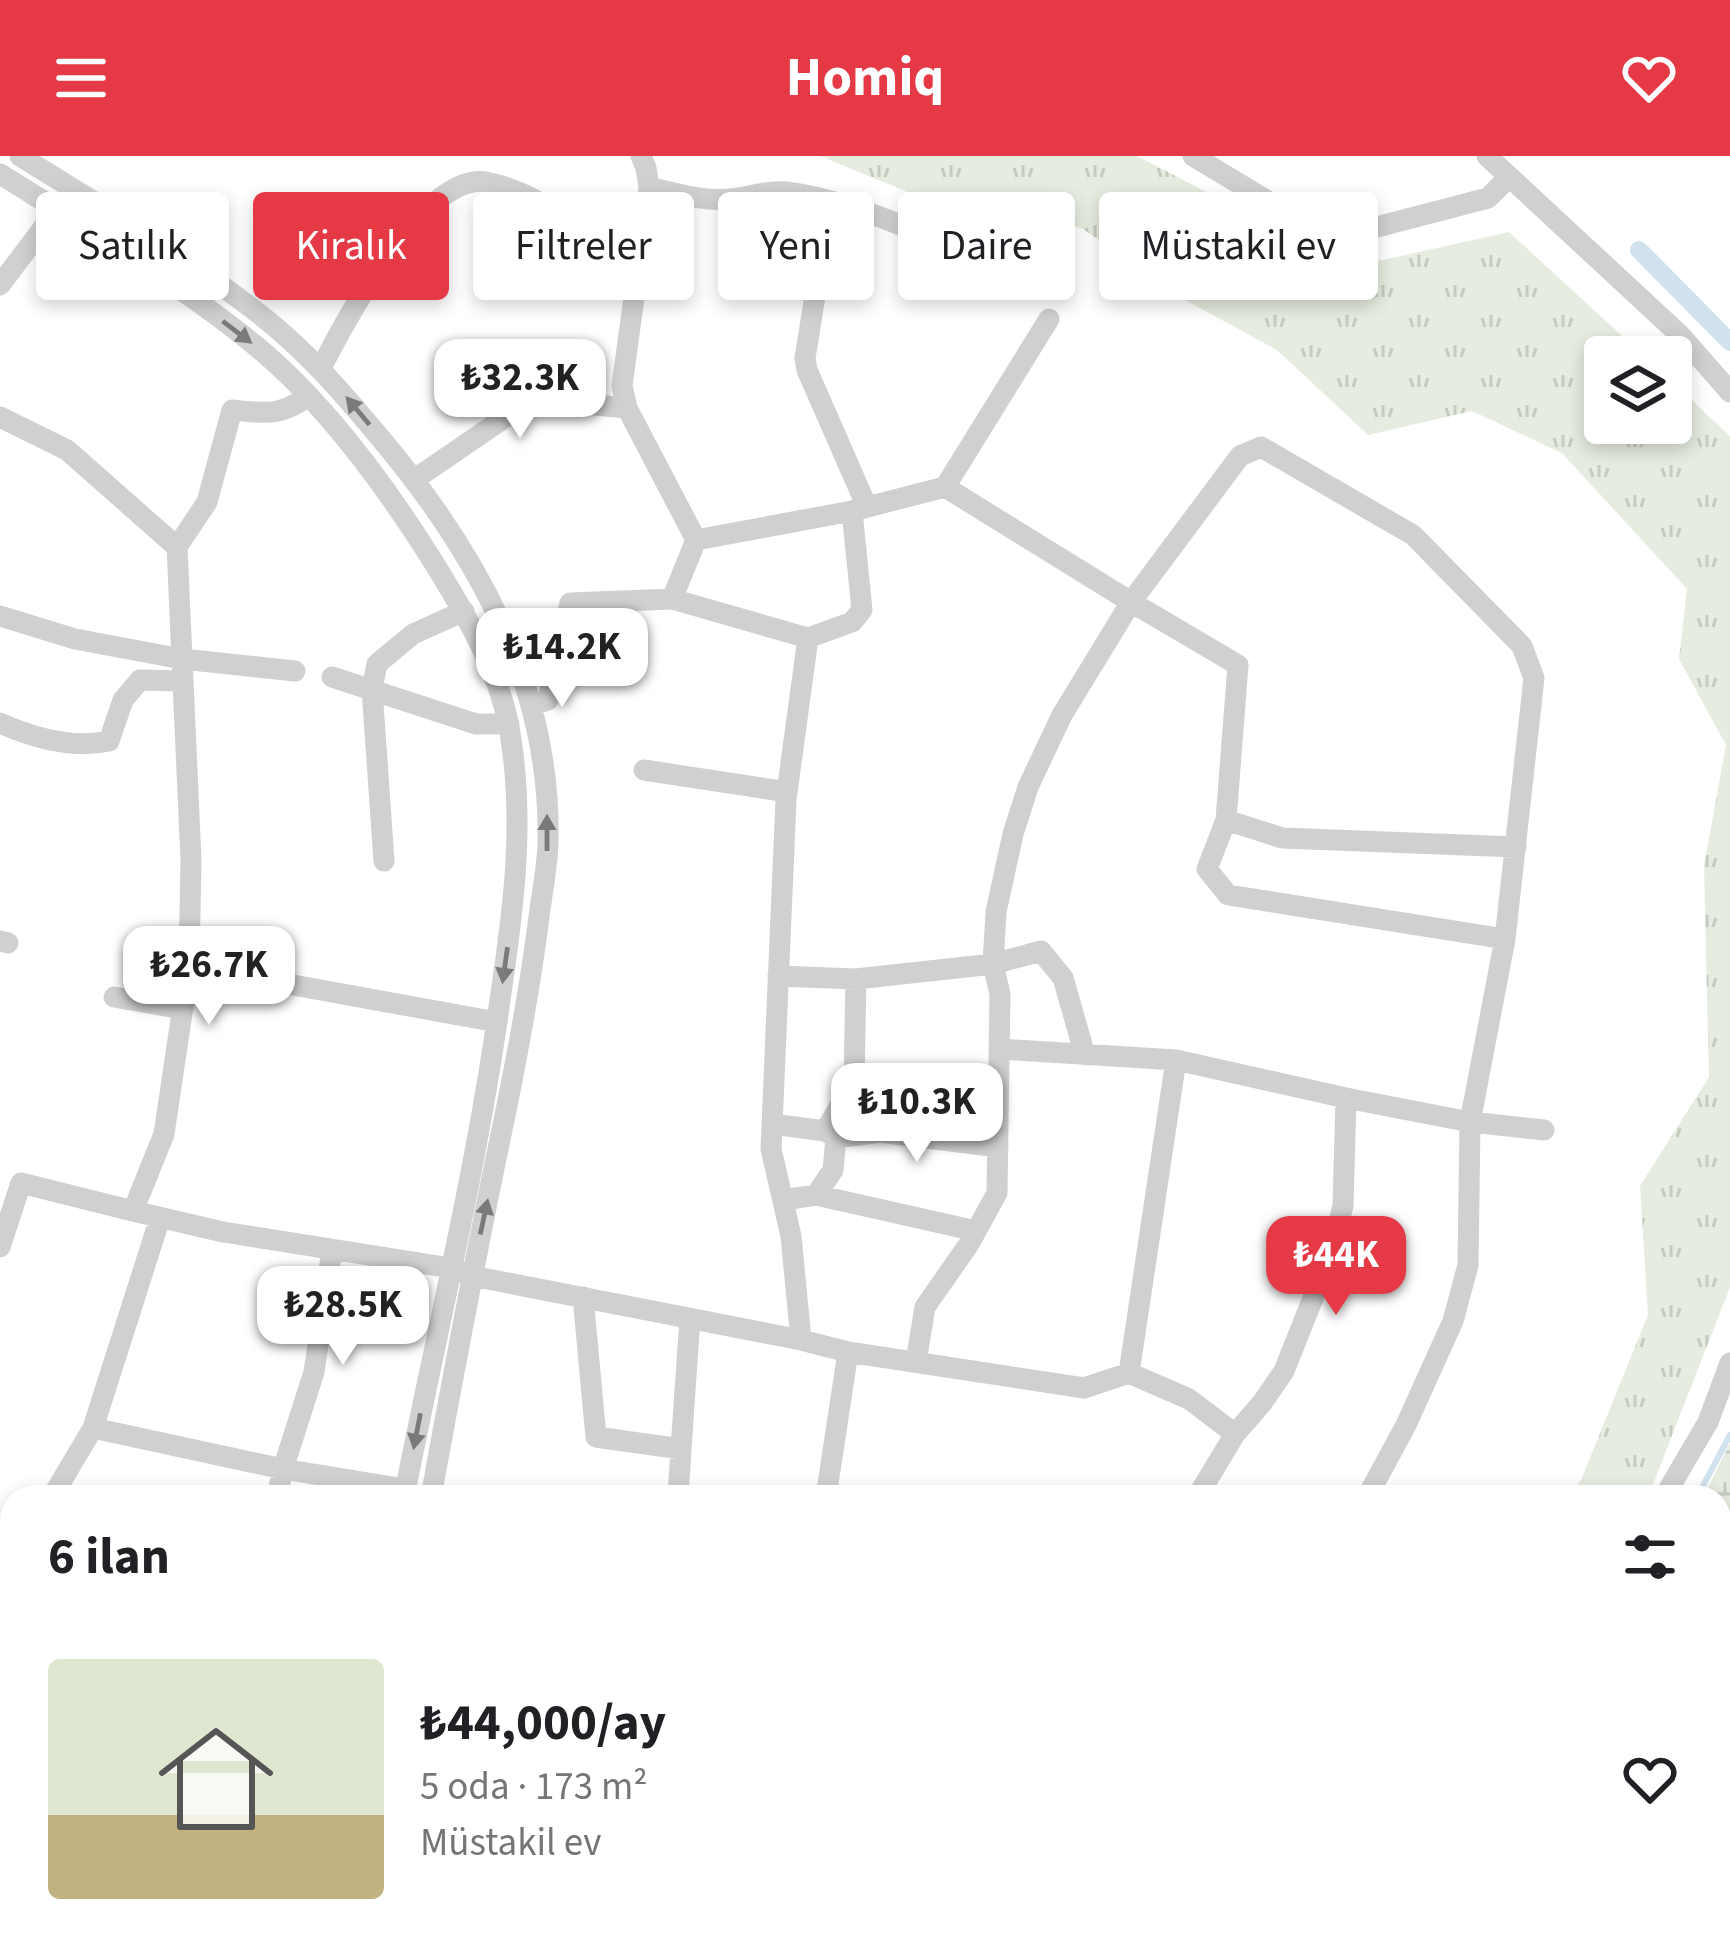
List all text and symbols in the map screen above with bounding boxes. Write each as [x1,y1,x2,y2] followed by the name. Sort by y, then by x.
[786,40,944,117] text: Homiq
[48,45,114,111] icon: menu
[1616,45,1682,111] icon: heart
[36,192,229,300] chip: Satılık
[253,192,449,300] chip: Kiralık
[473,192,694,300] chip: Filtreler
[718,192,874,300] chip: Yeni
[898,192,1075,300] chip: Daire
[1099,192,1378,300] chip: Müstakil ev
[222,319,253,344] one-way arrow
[1584,336,1692,444] map controls
[1584,336,1692,444] button: layers
[422,339,618,441] pin: ₺32.3K
[461,350,579,406] text: ₺32.3K
[345,396,371,426] one-way arrow
[464,608,660,710] pin: ₺14.2K
[503,619,621,675] text: ₺14.2K
[537,813,557,851] one-way arrow
[111,926,307,1028] pin: ₺26.7K
[150,937,268,993] text: ₺26.7K
[495,947,514,985] one-way arrow
[819,1063,1015,1165] pin: ₺10.3K
[858,1074,976,1130] text: ₺10.3K
[475,1198,494,1235] one-way arrow
[1265,1216,1407,1318] pin: ₺44K
[1293,1227,1379,1283] text: ₺44K
[245,1266,441,1368] pin: ₺28.5K
[284,1277,402,1333] text: ₺28.5K
[407,1413,426,1450] one-way arrow
[48,1521,170,1593] text: 6 ilan
[1617,1524,1683,1590] icon: filters
[420,1687,666,1759] text: ₺44,000/ay
[144,1707,288,1851] icon: home
[1617,1746,1683,1812] icon: heart
[420,1759,648,1815] text: 5 oda · 173 m²
[420,1815,602,1871] text: Müstakil ev

